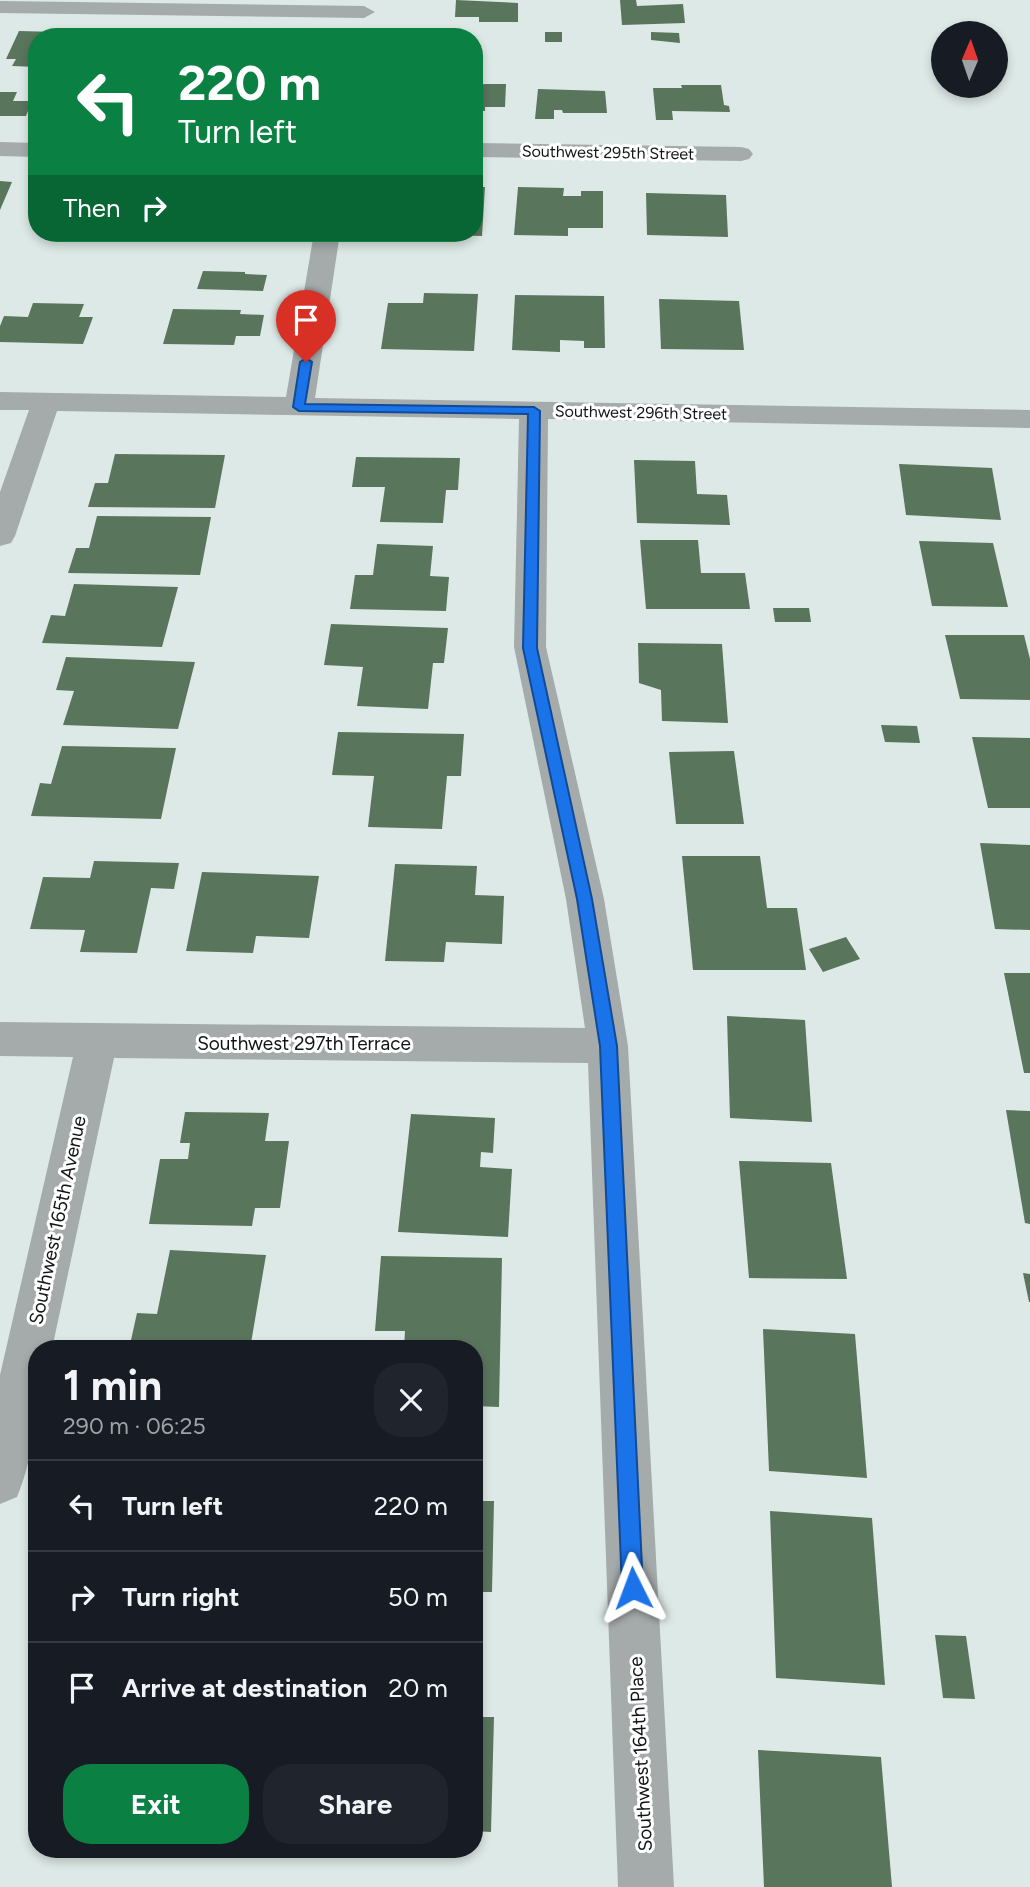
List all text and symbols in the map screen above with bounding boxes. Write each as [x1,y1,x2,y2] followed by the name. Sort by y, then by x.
[931,21,1008,98] north arrow
[931,21,1008,98] map controls
[178,53,321,112] text: 220 m
[63,56,154,147] icon: left
[178,113,297,151] text: Turn left
[522,141,694,164] street label: Southwest 295th Street
[135,189,173,227] icon: right
[63,192,121,224] text: Then
[276,290,336,362] pin
[287,301,325,339] icon: arrive
[555,401,727,424] street label: Southwest 296th Street
[197,1032,411,1055] street label: Southwest 297th Terrace
[24,1114,91,1327] street label: Southwest 165th Avenue
[63,1360,162,1411] text: 1 min
[374,1363,448,1437] button: close
[63,1412,206,1440] text: 290 m · 06:25
[63,1487,101,1525] icon: left
[122,1490,223,1522] text: Turn left
[374,1490,448,1522] text: 220 m
[596,1551,670,1625] position arrow
[63,1578,101,1616] icon: right
[122,1581,239,1613] text: Turn right
[388,1581,448,1613] text: 50 m
[624,1656,657,1852] street label: Southwest 164th Place
[63,1669,101,1707] icon: arrive
[122,1672,367,1704] text: Arrive at destination
[388,1672,448,1704] text: 20 m
[63,1764,249,1844] button: Exit
[263,1764,448,1844] button: Share

